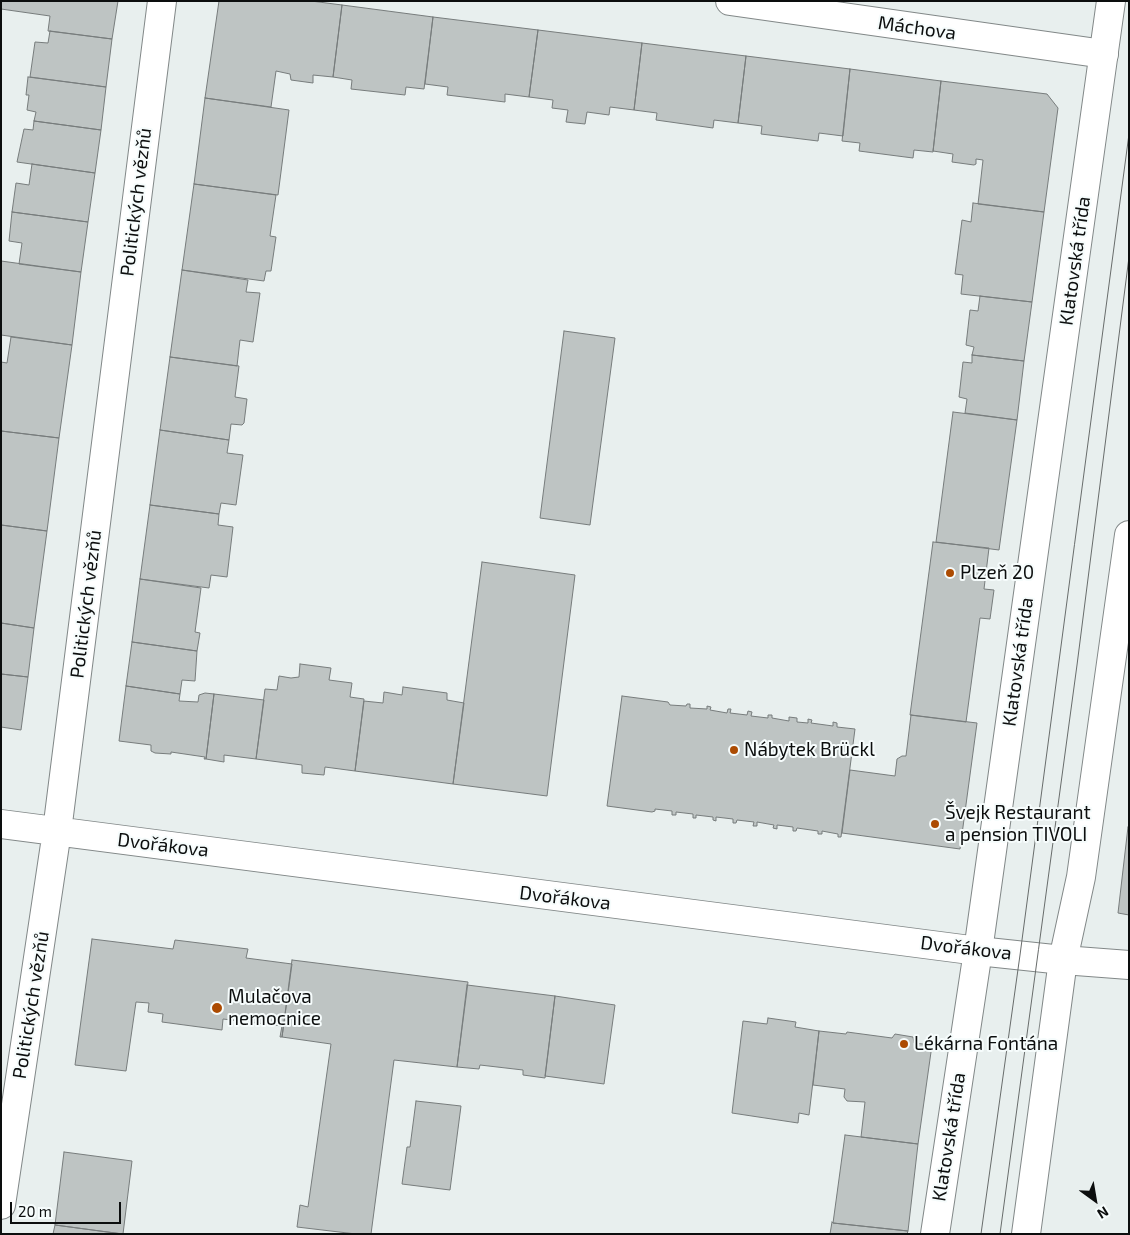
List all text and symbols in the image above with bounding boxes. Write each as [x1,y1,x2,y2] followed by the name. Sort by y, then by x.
[877,11,957,45] street label: Máchova
[116,126,156,278] street label: Politických vězňů
[1055,195,1095,327] street label: Klatovská třída
[66,528,106,680] street label: Politických vězňů
[960,562,1034,584] place label: Plzeň 20
[944,567,956,579] marker: Plzeň 20
[998,596,1038,728] street label: Klatovská třída
[744,739,875,761] place label: Nábytek Brückl
[728,744,740,756] marker: Nábytek Brückl
[945,802,1091,846] place label: Švejk Restaurant a pension TIVOLI
[929,818,941,830] marker: Švejk Restaurant a pension TIVOLI
[116,828,210,862] street label: Dvořákova
[518,881,612,915] street label: Dvořákova
[8,929,54,1081] street label: Politických vězňů
[919,931,1013,965] street label: Dvořákova
[228,986,321,1030] place label: Mulačova nemocnice
[210,1001,224,1015] marker: Mulačova nemocnice
[914,1033,1058,1055] place label: Lékárna Fontána
[898,1038,910,1050] marker: Lékárna Fontána
[928,1071,970,1203] street label: Klatovská třída
[1070,1175,1120,1225] north arrow
[12,1192,124,1224] scale bar
[18,1202,52,1220] text: 20 m
[1094,1203,1112,1223] text: N

